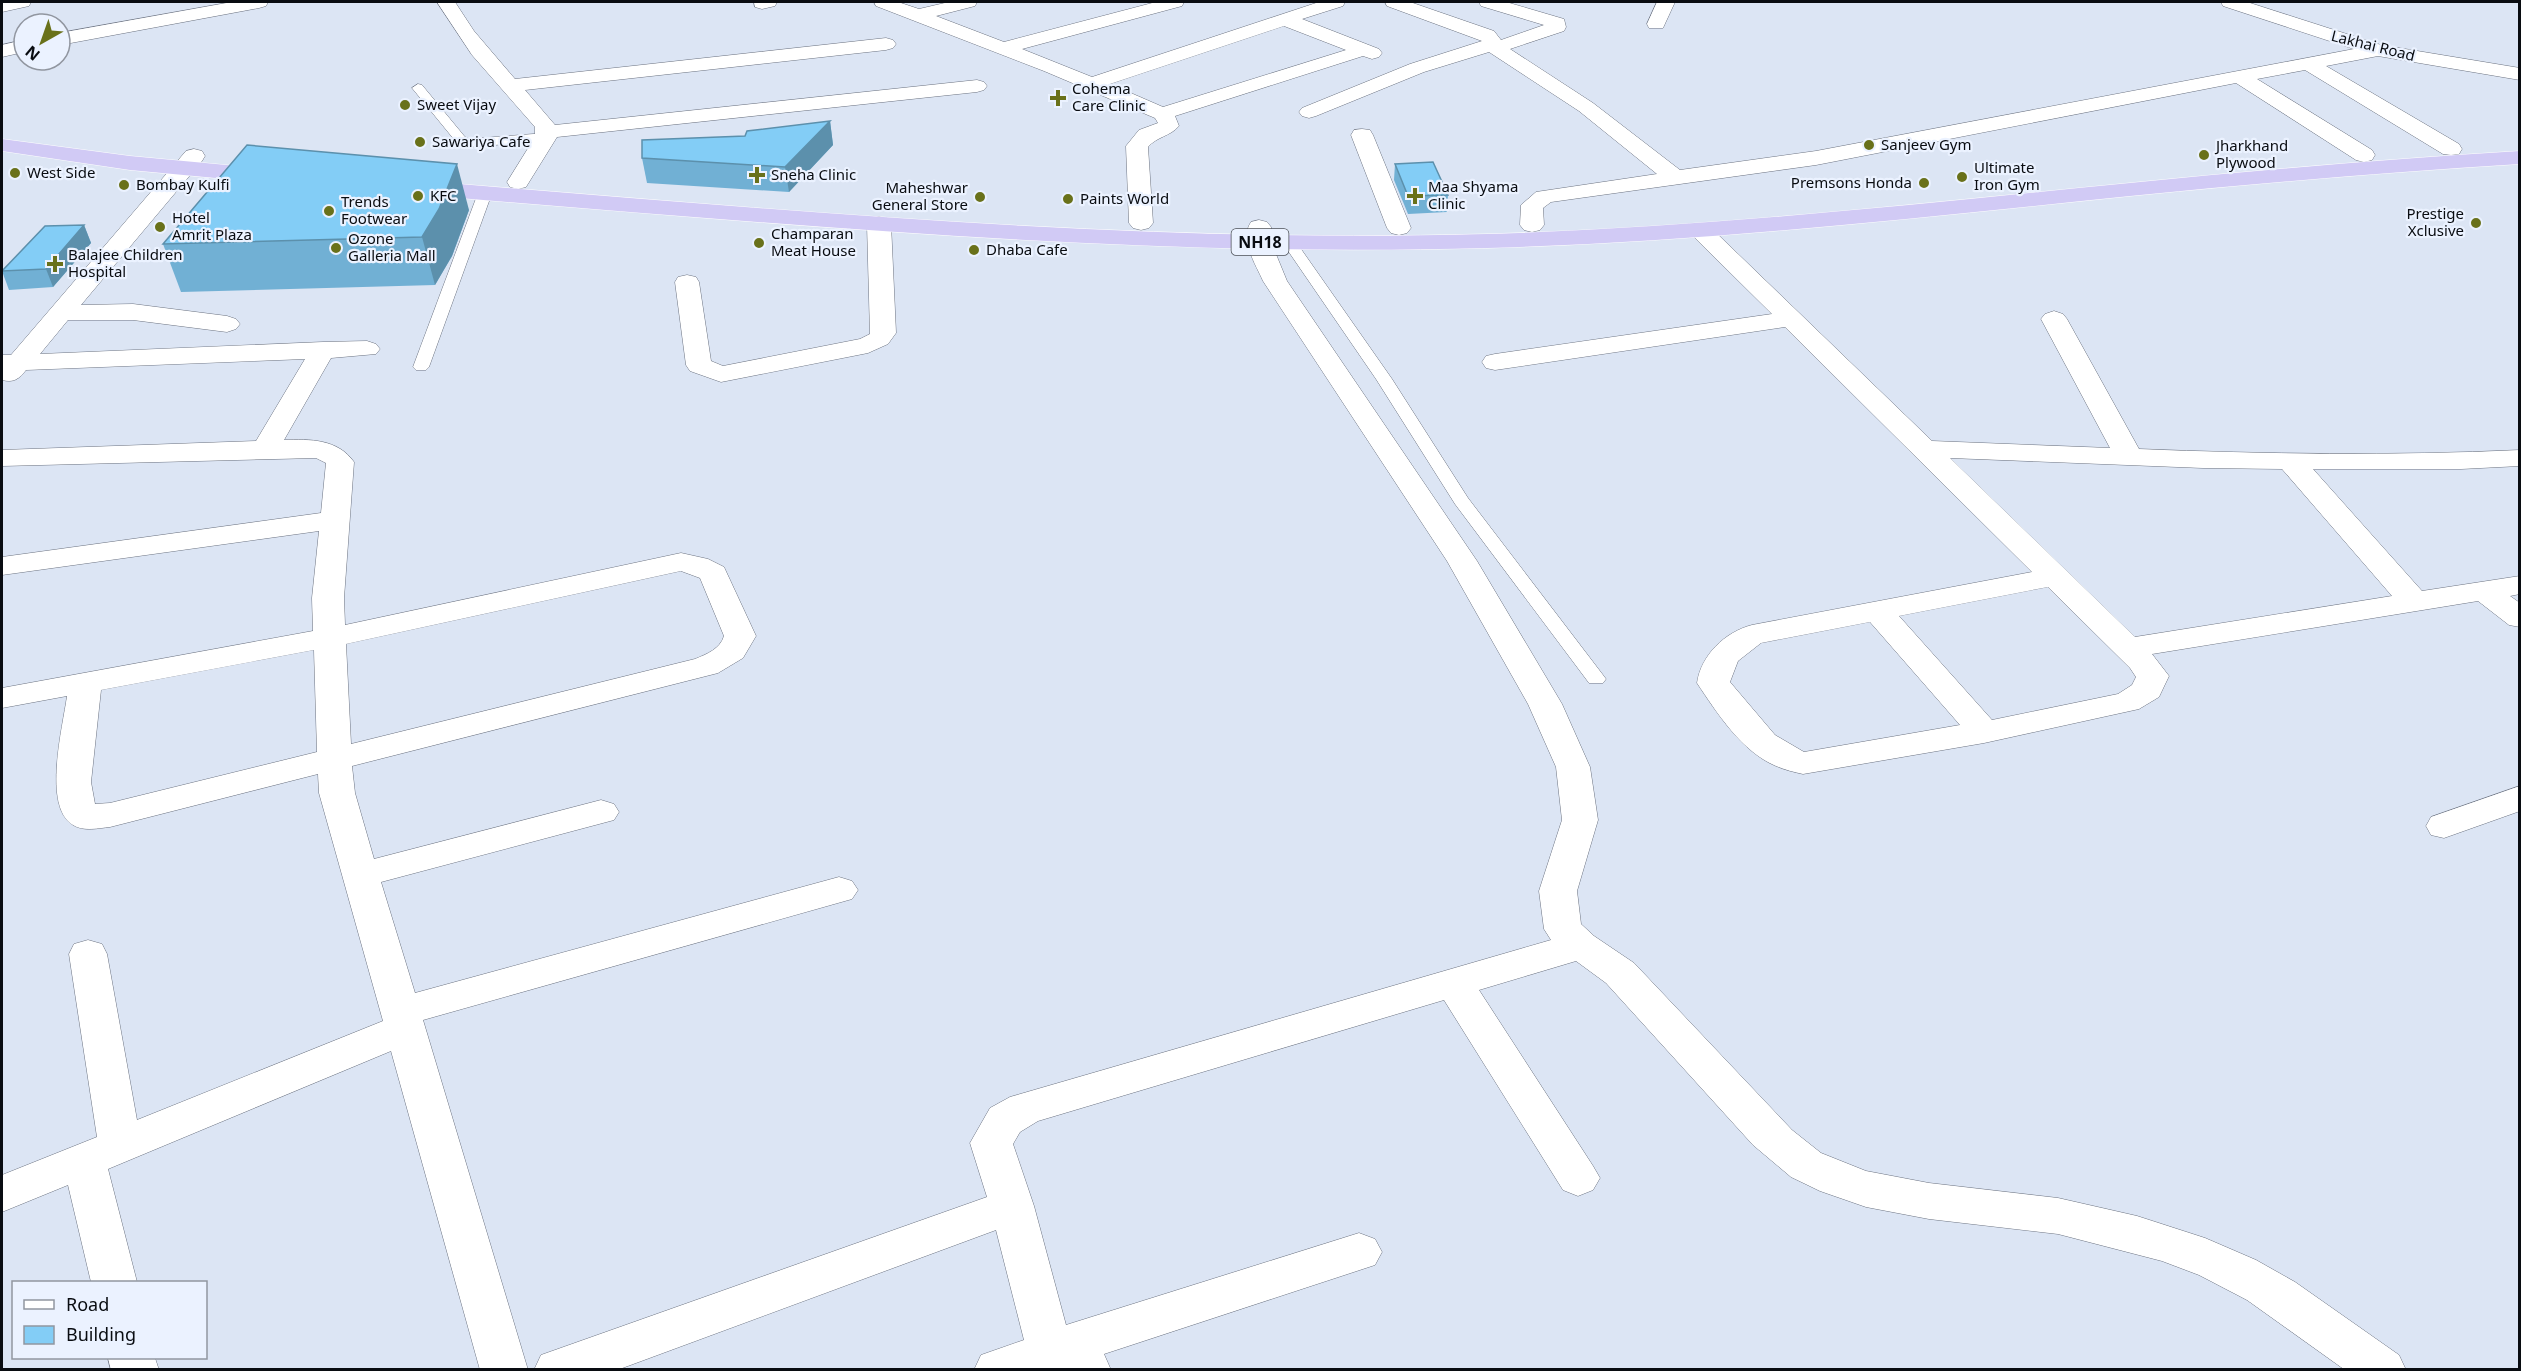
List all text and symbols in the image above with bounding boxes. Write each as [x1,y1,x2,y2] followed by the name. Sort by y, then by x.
[12,12,72,72] north arrow
[2329,25,2417,65] street label: Lakhai Road
[20,41,44,66] text: N
[1072,78,1146,115] place label: Cohema Care Clinic
[1049,89,1067,107] marker: Cohema Care Clinic
[417,94,496,114] place label: Sweet Vijay
[398,98,412,112] marker: Sweet Vijay
[432,131,530,151] place label: Sawariya Cafe
[1881,134,1972,154] place label: Sanjeev Gym
[413,135,427,149] marker: Sawariya Cafe
[2214,135,2288,172] place label: Jharkhand Plywood
[1862,138,1876,152] marker: Sanjeev Gym
[2197,148,2211,162] marker: Jharkhand Plywood
[1974,157,2040,194] place label: Ultimate Iron Gym
[27,162,95,182] place label: West Side
[771,164,856,184] place label: Sneha Clinic
[8,166,22,180] marker: West Side
[748,166,766,184] marker: Sneha Clinic
[1955,170,1969,184] marker: Ultimate Iron Gym
[1791,172,1912,192] place label: Premsons Honda
[136,174,230,194] place label: Bombay Kulfi
[1428,176,1518,213] place label: Maa Shyama Clinic
[1917,176,1931,190] marker: Premsons Honda
[872,177,968,214] place label: Maheshwar General Store
[117,178,131,192] marker: Bombay Kulfi
[430,185,457,205] place label: KFC
[1406,187,1424,205] marker: Maa Shyama Clinic
[1080,188,1169,208] place label: Paints World
[411,189,425,203] marker: KFC
[973,190,987,204] marker: Maheshwar General Store
[341,191,407,228] place label: Trends Footwear
[1061,192,1075,206] marker: Paints World
[2406,203,2464,240] place label: Prestige Xclusive
[322,204,336,218] marker: Trends Footwear
[172,207,252,244] place label: Hotel Amrit Plaza
[2469,216,2483,230] marker: Prestige Xclusive
[153,220,167,234] marker: Hotel Amrit Plaza
[771,223,856,260] place label: Champaran Meat House
[348,228,436,265] place label: Ozone Galleria Mall
[1232,229,1288,255] road number: NH18
[752,236,766,250] marker: Champaran Meat House
[986,239,1068,259] place label: Dhaba Cafe
[329,241,343,255] marker: Ozone Galleria Mall
[967,243,981,257] marker: Dhaba Cafe
[68,244,182,281] place label: Balajee Children Hospital
[46,255,64,273] marker: Balajee Children Hospital
[12,1281,207,1359] legend
[66,1292,109,1316] text: Road
[66,1322,136,1346] text: Building

